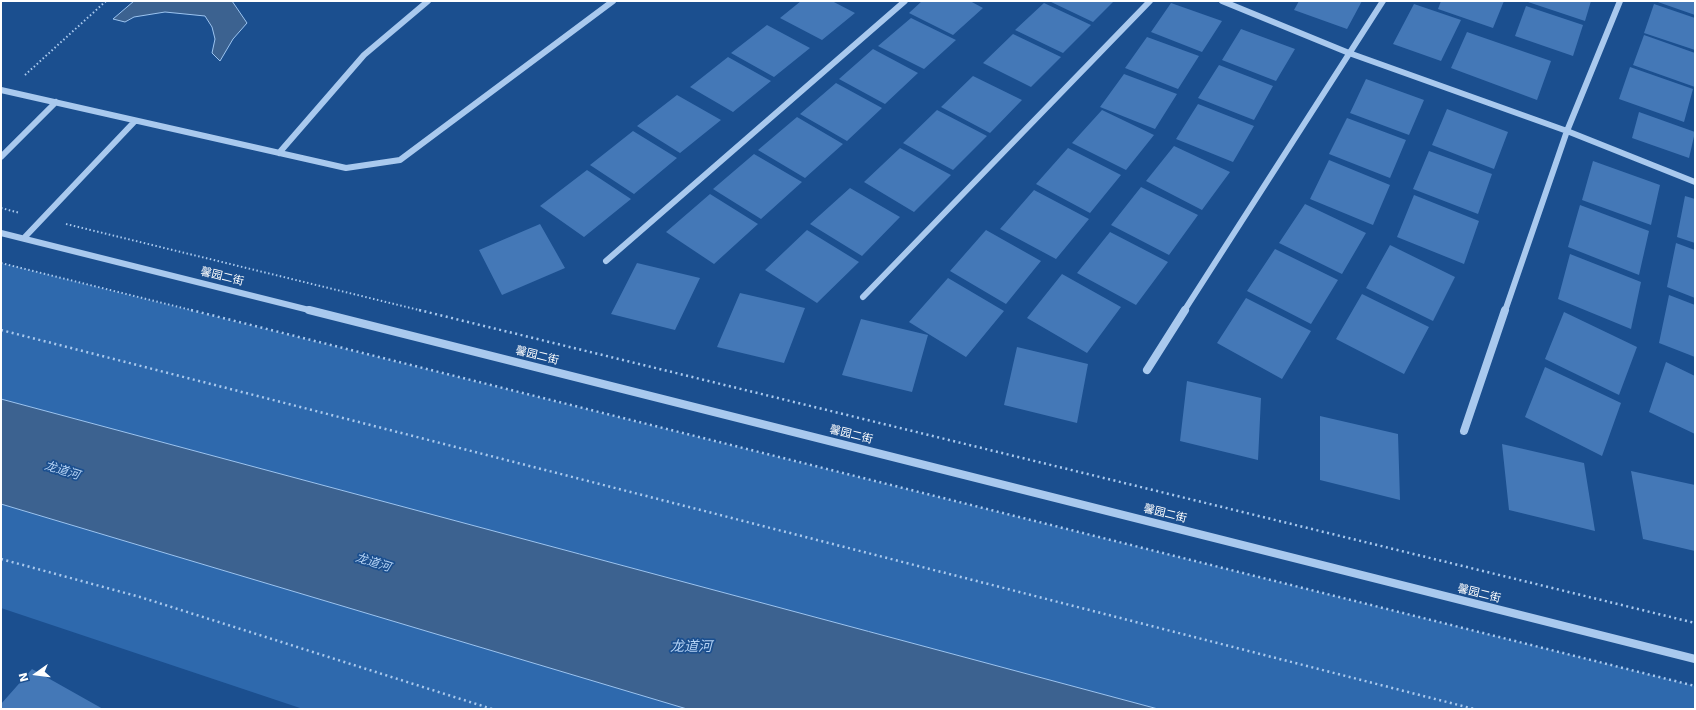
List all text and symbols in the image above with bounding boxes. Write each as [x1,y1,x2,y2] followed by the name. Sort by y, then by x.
[199,265,245,289] street label: 馨园二街
[514,344,560,368] street label: 馨园二街
[828,423,874,447] street label: 馨园二街
[43,459,81,483] water label: 龙道河
[1142,502,1188,526] street label: 馨园二街
[354,551,392,575] water label: 龙道河
[1456,582,1502,606] street label: 馨园二街
[670,639,712,655] water label: 龙道河
[16,654,56,694] north arrow
[16,671,31,683] text: N

